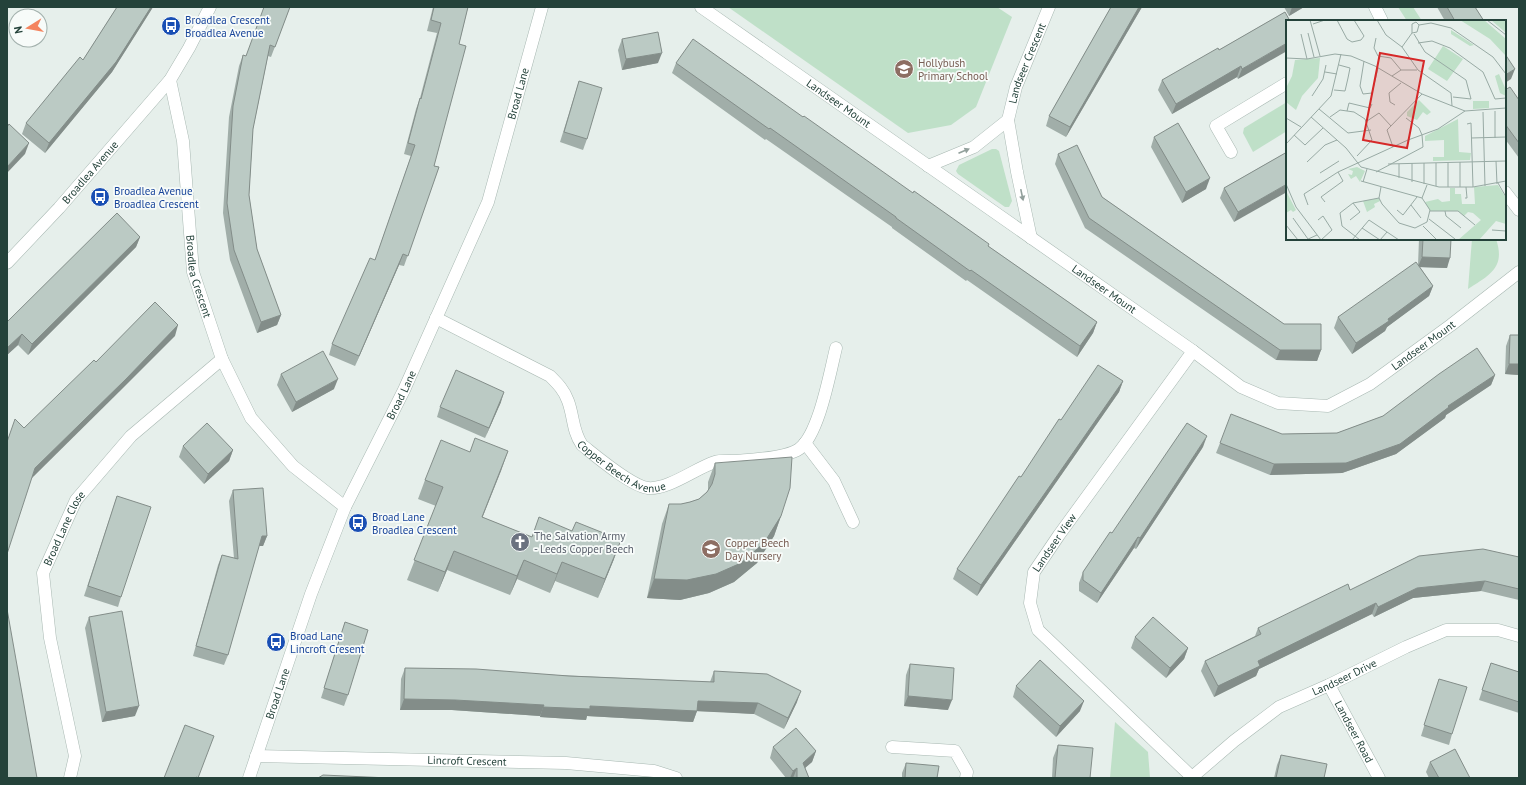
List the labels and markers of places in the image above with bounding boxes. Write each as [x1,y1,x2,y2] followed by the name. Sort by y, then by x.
[185,13,270,40] place label: Broadlea Crescent Broadlea Avenue
[160,15,182,37] bus stop icon: Broadlea Crescent Broadlea Avenue
[918,56,989,83] place label: Hollybush Primary School
[893,58,915,80] school or university icon: Hollybush Primary School
[114,184,199,211] place label: Broadlea Avenue Broadlea Crescent
[89,186,111,208] bus stop icon: Broadlea Avenue Broadlea Crescent
[372,510,457,537] place label: Broad Lane Broadlea Crescent
[347,512,369,534] bus stop icon: Broad Lane Broadlea Crescent
[534,529,634,556] place label: The Salvation Army - Leeds Copper Beech
[509,531,531,553] church icon: The Salvation Army - Leeds Copper Beech
[725,536,789,563] place label: Copper Beech Day Nursery
[700,538,722,560] school or university icon: Copper Beech Day Nursery
[290,629,365,656] place label: Broad Lane Lincroft Cresent
[265,631,287,653] bus stop icon: Broad Lane Lincroft Cresent

